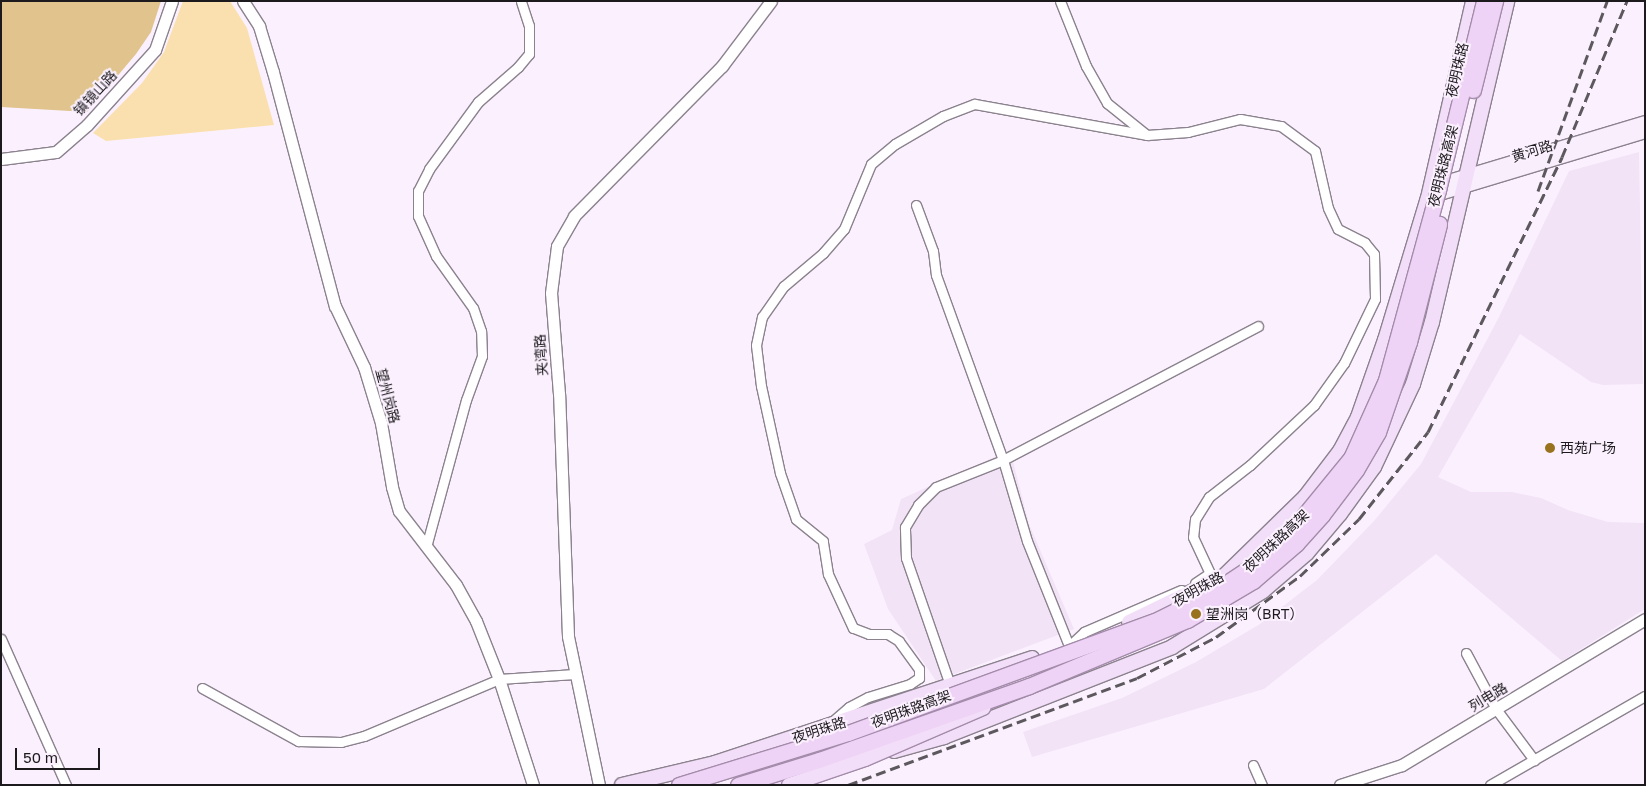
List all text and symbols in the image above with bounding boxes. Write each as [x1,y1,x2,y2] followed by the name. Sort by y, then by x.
[1443,41,1471,99] street label: 夜明珠路
[70,67,120,119] street label: 镇镜山路
[1425,123,1461,209] street label: 夜明珠路高架
[1509,137,1555,165] street label: 黄河路
[531,333,551,377] street label: 夹湾路
[373,367,403,425] street label: 望州岗路
[1560,440,1616,456] place label: 西苑广场
[1544,442,1556,454] marker: 西苑广场
[1240,506,1312,576] street label: 夜明珠路高架
[1169,568,1227,610] street label: 夜明珠路
[1206,606,1303,622] place label: 望洲岗（BRT）
[1190,608,1202,620] marker: 望洲岗（BRT）
[1466,679,1510,715] street label: 列电路
[869,687,953,731] street label: 夜明珠路高架
[790,713,848,747] street label: 夜明珠路
[18,738,102,770] scale bar
[23,748,58,766] text: 50 m

